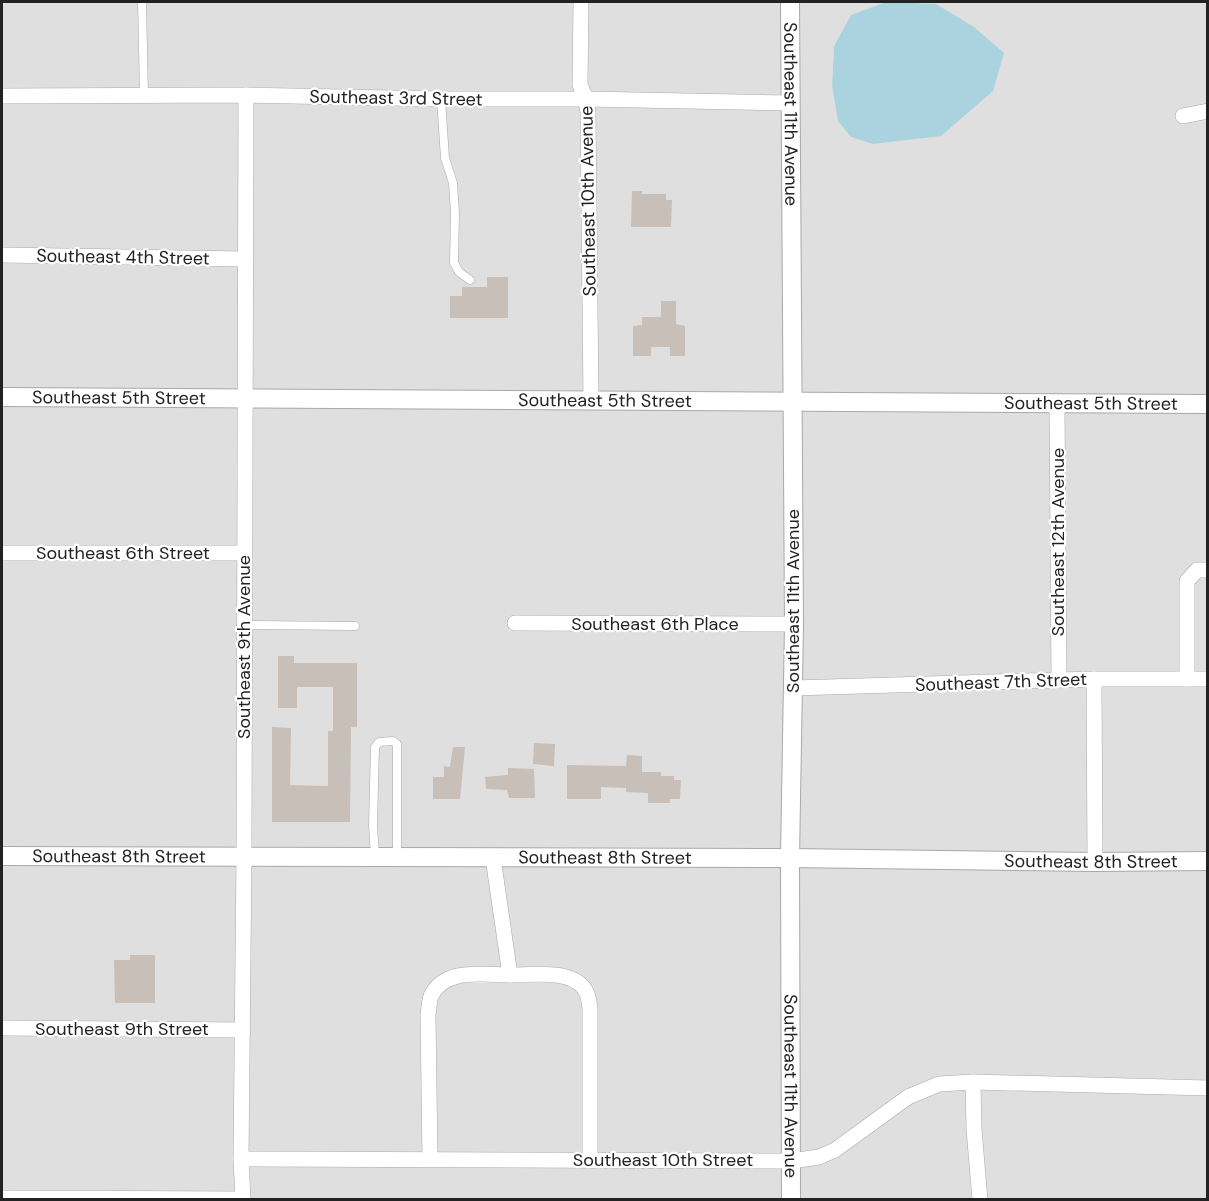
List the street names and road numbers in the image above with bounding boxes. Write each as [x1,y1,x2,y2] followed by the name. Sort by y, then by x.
[778,22,803,206] street label: Southeast 11th Avenue
[309,84,483,112] street label: Southeast 3rd Street
[574,105,602,297] street label: Southeast 10th Avenue
[36,243,210,271] street label: Southeast 4th Street
[32,385,206,410] street label: Southeast 5th Street
[518,388,692,413] street label: Southeast 5th Street
[1004,391,1178,416] street label: Southeast 5th Street
[1046,448,1070,636] street label: Southeast 12th Avenue
[781,509,805,693] street label: Southeast 11th Avenue
[36,541,210,565] street label: Southeast 6th Street
[232,555,256,739] street label: Southeast 9th Avenue
[571,612,739,636] street label: Southeast 6th Place
[915,667,1087,697] street label: Southeast 7th Street
[32,844,206,869] street label: Southeast 8th Street
[518,845,692,870] street label: Southeast 8th Street
[1004,849,1178,874] street label: Southeast 8th Street
[778,994,803,1178] street label: Southeast 11th Avenue
[35,1017,209,1041] street label: Southeast 9th Street
[573,1148,753,1172] street label: Southeast 10th Street

